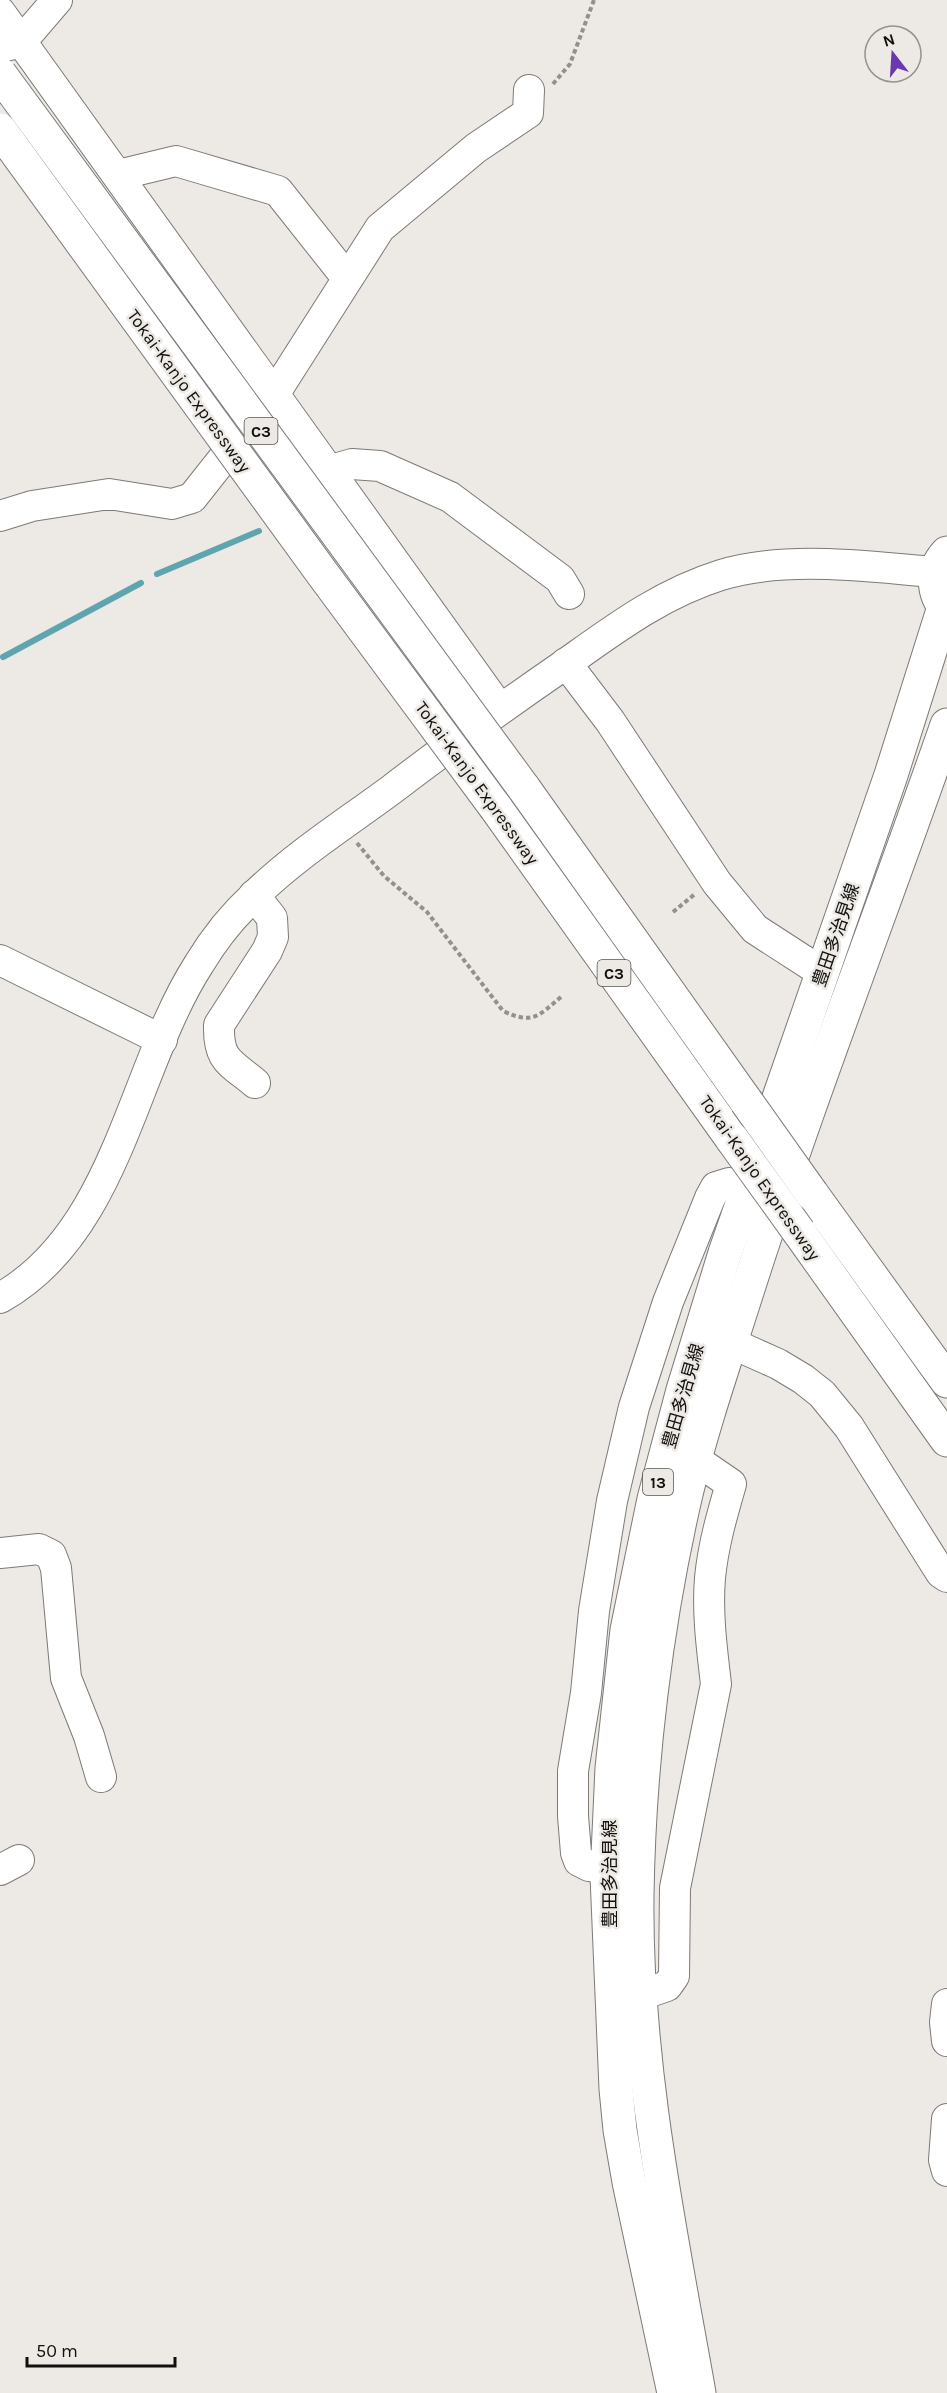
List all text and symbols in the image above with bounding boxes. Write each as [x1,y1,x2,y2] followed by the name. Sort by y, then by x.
[863,24,923,84] north arrow
[880,29,897,51] text: N
[122,305,256,477] street label: Tokai-Kanjo Expressway
[244,418,278,444] road number: C3
[410,697,544,869] street label: Tokai-Kanjo Expressway
[808,880,864,990] street label: 豊田多治見線
[598,960,630,986] road number: C3
[695,1091,826,1265] street label: Tokai-Kanjo Expressway
[658,1341,708,1451] street label: 豊田多治見線
[643,1469,673,1495] road number: 13
[599,1820,621,1928] street label: 豊田多治見線
[27,2330,176,2368] scale bar
[36,2340,78,2362] text: 50 m

